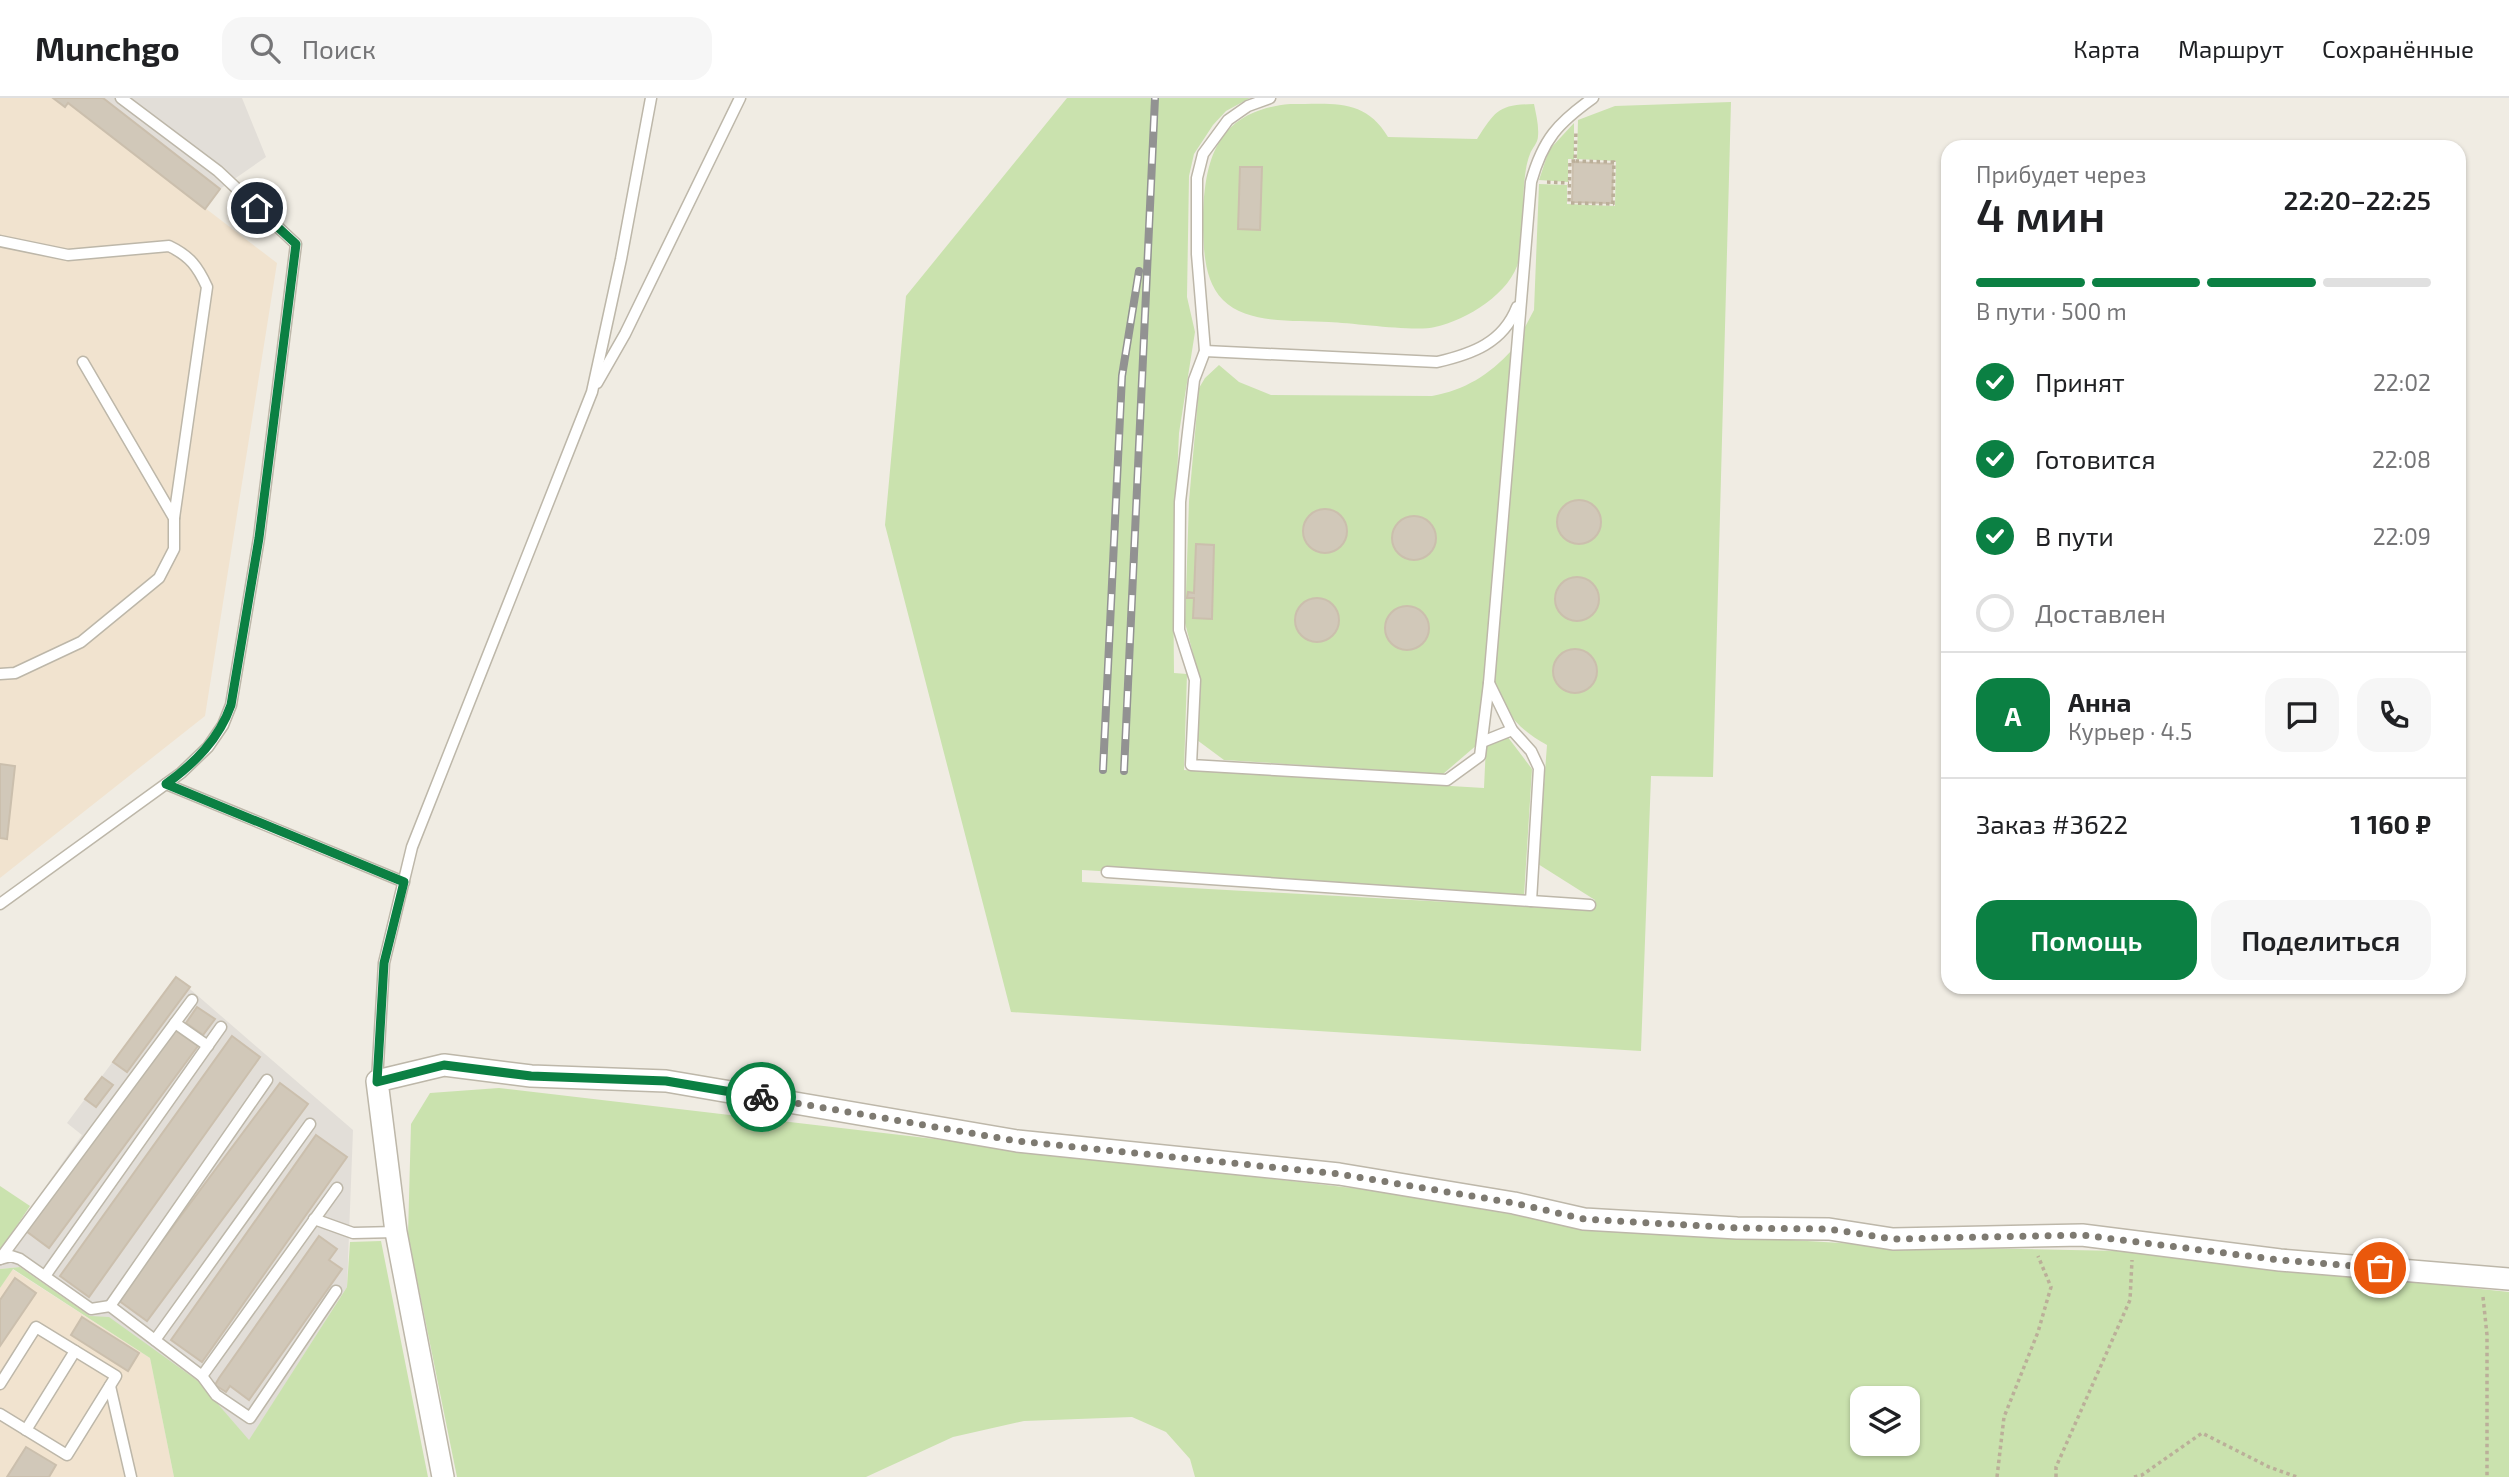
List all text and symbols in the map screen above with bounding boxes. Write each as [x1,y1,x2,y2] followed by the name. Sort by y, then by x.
[222,17,712,80] search box
[35,28,180,68] text: Munchgo
[246,29,284,67] icon: search
[302,33,376,64] text: Поиск
[2073,34,2140,63] text: Карта
[2178,34,2284,63] text: Маршрут
[2322,34,2474,63] text: Сохранённые
[1976,160,2146,188] text: Прибудет через
[227,178,287,238] pin
[2284,184,2431,215] text: 22:20–22:25
[1976,186,2105,241] text: 4 мин
[238,189,276,227] icon: home
[1976,297,2127,325] text: В пути · 500 m
[1976,363,2014,401] icon: check
[2035,366,2125,397] text: Принят
[2373,368,2431,396] text: 22:02
[1976,440,2014,478] icon: check
[2035,443,2156,474] text: Готовится
[2372,445,2431,473] text: 22:08
[1976,517,2014,555] icon: check
[2035,520,2114,551] text: В пути
[2373,522,2431,550] text: 22:09
[2035,597,2166,628] text: Доставлен
[2265,678,2339,752] button: chat
[2357,678,2431,752] button: phone
[2068,686,2131,717] text: Анна
[2005,700,2021,731] text: А
[2068,717,2192,745] text: Курьер · 4.5
[1976,808,2128,839] text: Заказ #3622
[2350,808,2431,839] text: 1 160 ₽
[1976,900,2197,980] button: Помощь
[2211,900,2431,980] button: Поделиться
[726,1062,796,1132] courier
[742,1078,780,1116] icon: bike
[2350,1238,2410,1298] pin
[2361,1249,2399,1287] icon: bag
[1850,1386,1920,1456] map controls
[1850,1386,1920,1456] button: layers

